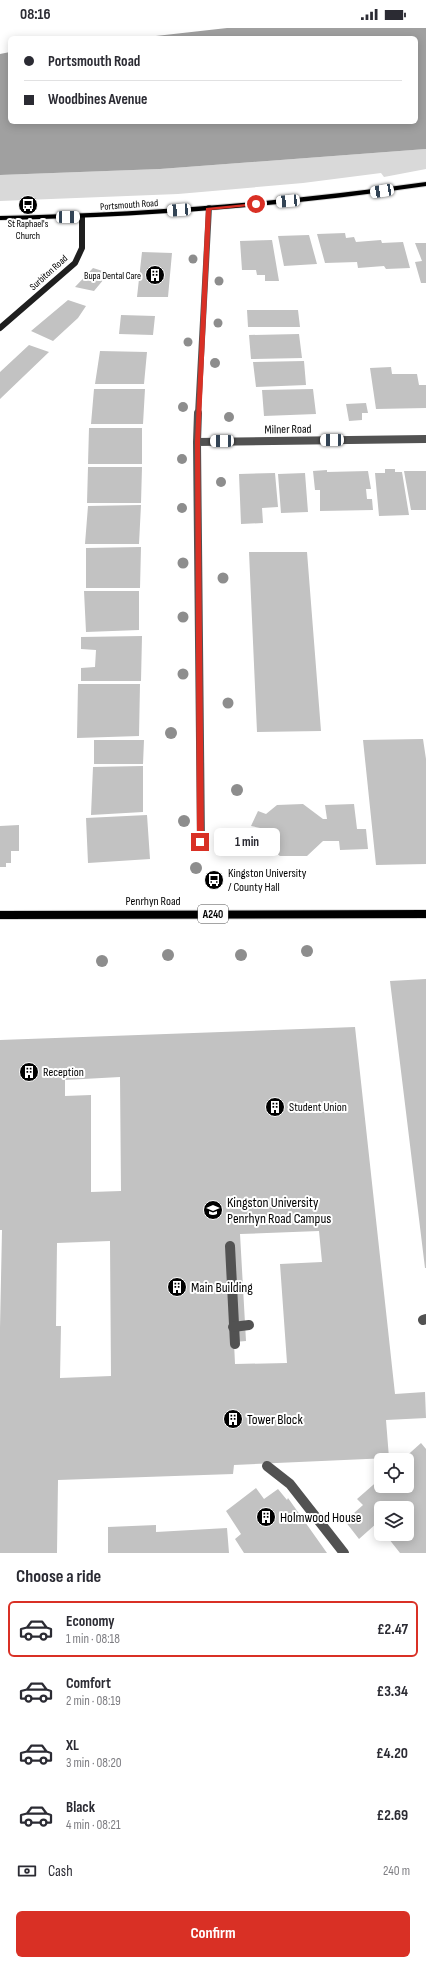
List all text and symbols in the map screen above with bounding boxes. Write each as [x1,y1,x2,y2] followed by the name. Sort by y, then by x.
[20,5,51,24] text: 08:16
[48,52,140,71] text: Portsmouth Road
[48,90,148,109] text: Woodbines Avenue
[369,183,395,199] car
[17,194,39,216] bus stop icon: St Raphael's Church
[276,194,300,208] car
[247,195,265,213] route start
[100,197,159,213] street label: Portsmouth Road
[167,203,191,217] car
[56,211,80,223] car
[8,218,49,242] place label: St Raphael's Church
[27,253,70,293] street label: Surbiton Road
[144,264,166,286] building icon: Bupa Dental Care
[84,270,141,282] place label: Bupa Dental Care
[264,422,312,437] street label: Milner Road
[320,434,344,446] car
[210,435,234,447] car
[214,828,280,856] callout: 1 min
[191,833,209,851] route end
[235,834,259,850] text: 1 min
[228,866,307,895] place label: Kingston University / County Hall
[203,869,225,891] bus stop icon: Kingston University / County Hall
[125,894,181,909] street label: Penrhyn Road
[198,905,228,923] road number: A240
[18,1061,40,1083] building icon: Reception
[43,1065,84,1080] place label: Reception
[264,1096,286,1118] building icon: Student Union
[289,1100,347,1115] place label: Student Union
[227,1194,331,1227] place label: Kingston University Penrhyn Road Campus
[202,1199,224,1221] school or university icon: Kingston University Penrhyn Road Campus
[166,1276,188,1298] building icon: Main Building
[191,1279,253,1296] place label: Main Building
[222,1408,244,1430] building icon: Tower Block
[247,1411,303,1428] place label: Tower Block
[374,1453,414,1541] map controls
[374,1453,414,1493] button: locate
[374,1501,414,1541] button: layers
[255,1506,277,1528] building icon: Holmwood House
[280,1509,361,1526] place label: Holmwood House
[16,1566,101,1587] text: Choose a ride
[18,1611,54,1647] icon: car
[66,1612,115,1631] text: Economy
[377,1620,408,1639] text: £2.47
[66,1631,120,1647] text: 1 min · 08:18
[18,1673,54,1709] icon: car
[66,1674,111,1693] text: Comfort
[376,1682,408,1701] text: £3.34
[66,1693,121,1709] text: 2 min · 08:19
[18,1735,54,1771] icon: car
[66,1736,79,1755] text: XL
[376,1744,408,1763] text: £4.20
[66,1755,122,1771] text: 3 min · 08:20
[18,1797,54,1833] icon: car
[66,1798,95,1817] text: Black
[377,1806,408,1825] text: £2.69
[66,1817,120,1833] text: 4 min · 08:21
[16,1860,38,1882] icon: cash
[48,1862,73,1881] text: Cash
[383,1863,410,1879] text: 240 m
[16,1911,410,1957] button: Confirm

